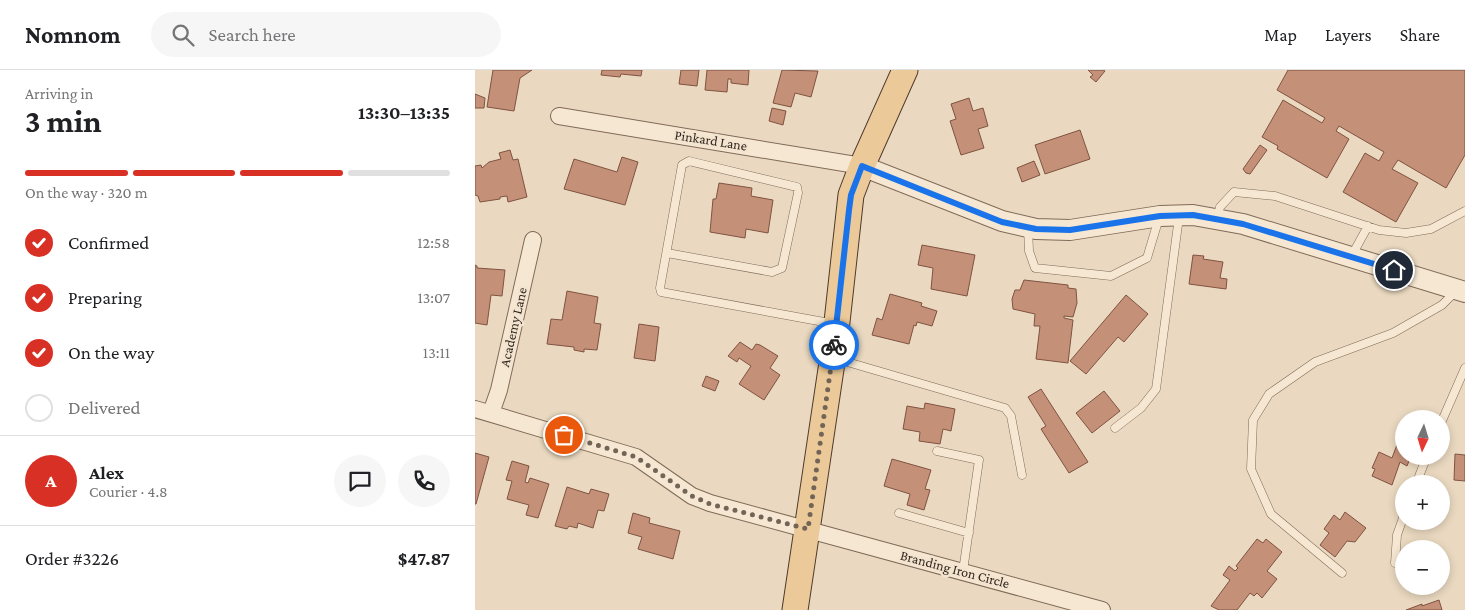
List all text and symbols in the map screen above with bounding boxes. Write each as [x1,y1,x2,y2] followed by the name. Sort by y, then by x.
[151,12,501,57] search box
[25,21,121,48] text: Nomnom
[169,21,197,49] icon: search
[209,24,296,45] text: Search here
[1264,25,1297,45] text: Map
[1325,25,1372,45] text: Layers
[1400,25,1440,45] text: Share
[25,85,93,102] text: Arriving in
[358,102,450,123] text: 13:30–13:35
[25,103,102,139] text: 3 min
[674,126,748,154] street label: Pinkard Lane
[25,184,147,201] text: On the way · 320 m
[25,229,53,257] icon: check
[68,232,149,253] text: Confirmed
[417,234,450,251] text: 12:58
[1373,249,1415,291] pin
[1380,256,1408,284] icon: home
[25,284,53,312] icon: check
[496,286,530,368] street label: Academy Lane
[68,287,142,308] text: Preparing
[417,289,450,306] text: 13:07
[809,320,859,370] courier
[820,331,848,359] icon: bike
[25,339,53,367] icon: check
[68,342,154,363] text: On the way
[423,344,450,361] text: 13:11
[68,397,141,418] text: Delivered
[1395,410,1450,465] north arrow
[1395,410,1450,595] map controls
[543,414,585,456] pin
[550,421,578,449] icon: bag
[334,455,386,507] button: chat
[398,455,450,507] button: phone
[89,462,124,483] text: Alex
[45,470,57,491] text: A
[1395,475,1450,530] button: +
[89,483,168,500] text: Courier · 4.8
[1395,540,1450,595] button: −
[899,547,1011,591] street label: Branding Iron Circle
[25,548,119,569] text: Order #3226
[398,548,450,569] text: $47.87

